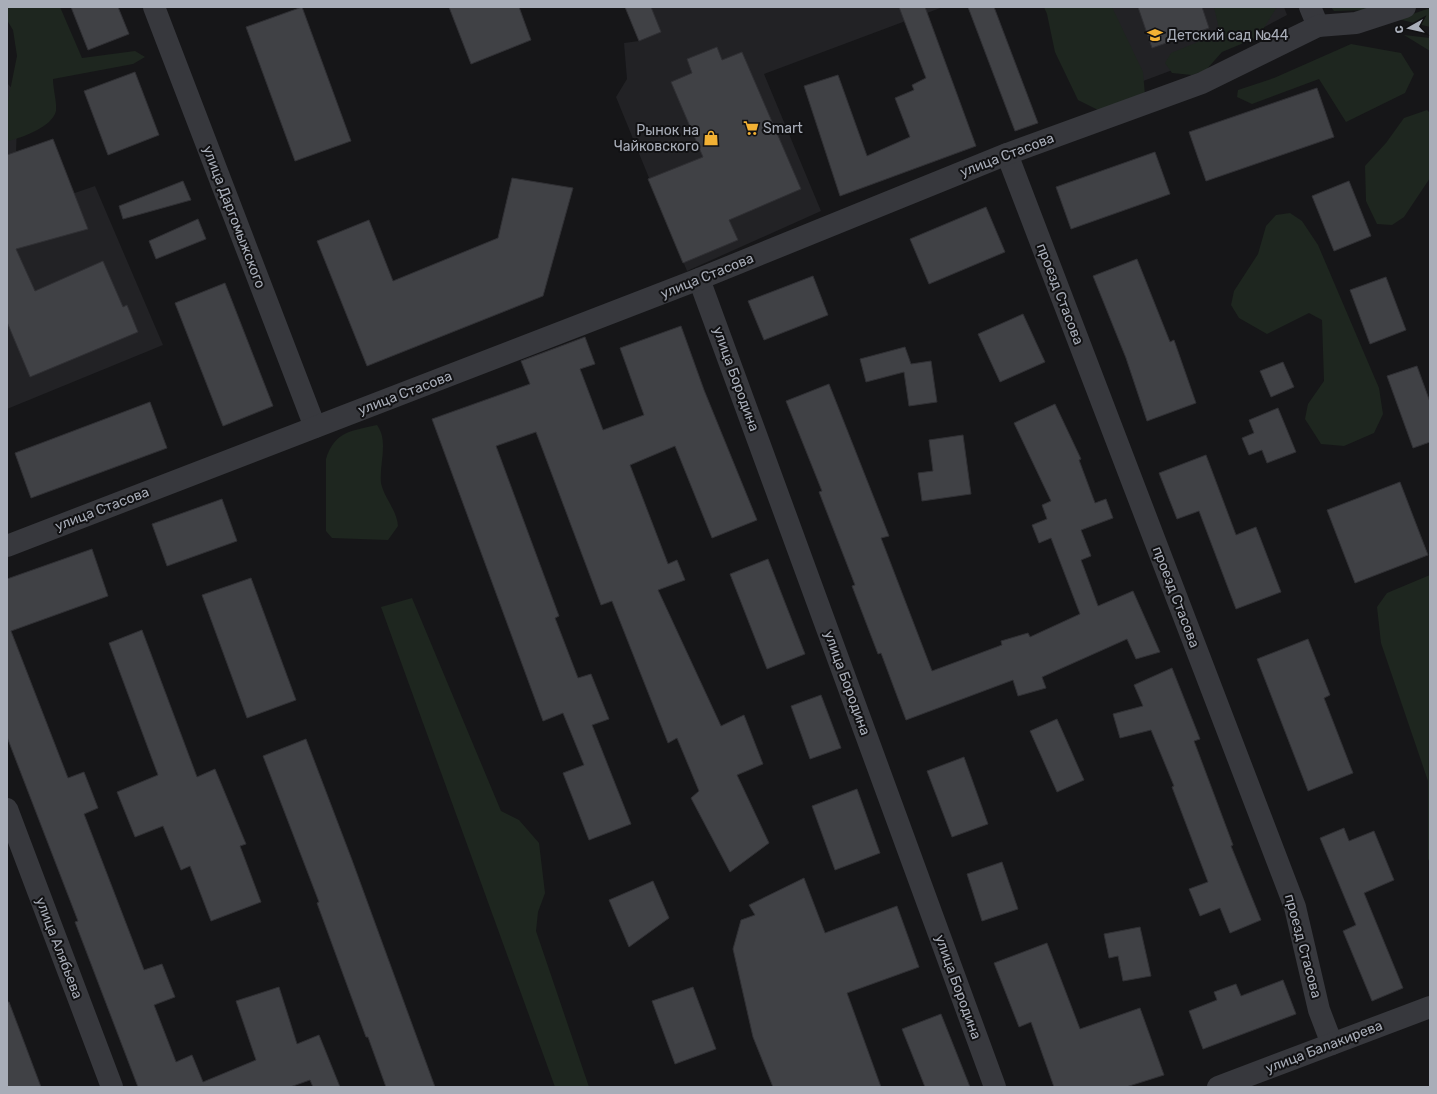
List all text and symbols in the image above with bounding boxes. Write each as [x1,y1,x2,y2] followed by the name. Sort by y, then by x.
[1389,8,1429,48] north arrow
[1393,24,1407,34] text: С
[1146,26,1164,44] school or university icon: Детский сад №44
[1167,27,1289,44] place label: Детский сад №44
[742,119,760,137] supermarket icon: Smart
[763,120,803,137] place label: Smart
[614,122,699,155] place label: Рынок на Чайковского
[702,129,720,147] shop icon: Рынок на Чайковского
[958,129,1056,181] street label: улица Стасова
[199,143,269,291] street label: улица Даргомыжского
[1033,241,1087,347] street label: проезд Стасова
[658,250,756,302] street label: улица Стасова
[709,324,763,434] street label: улица Бородина
[356,367,454,419] street label: улица Стасова
[53,483,151,535] street label: улица Стасова
[1149,544,1203,650] street label: проезд Стасова
[820,628,874,738] street label: улица Бородина
[1281,892,1325,1000] street label: проезд Стасова
[32,895,86,1001] street label: улица Алябьева
[931,932,985,1042] street label: улица Бородина
[1263,1017,1385,1077] street label: улица Балакирева

